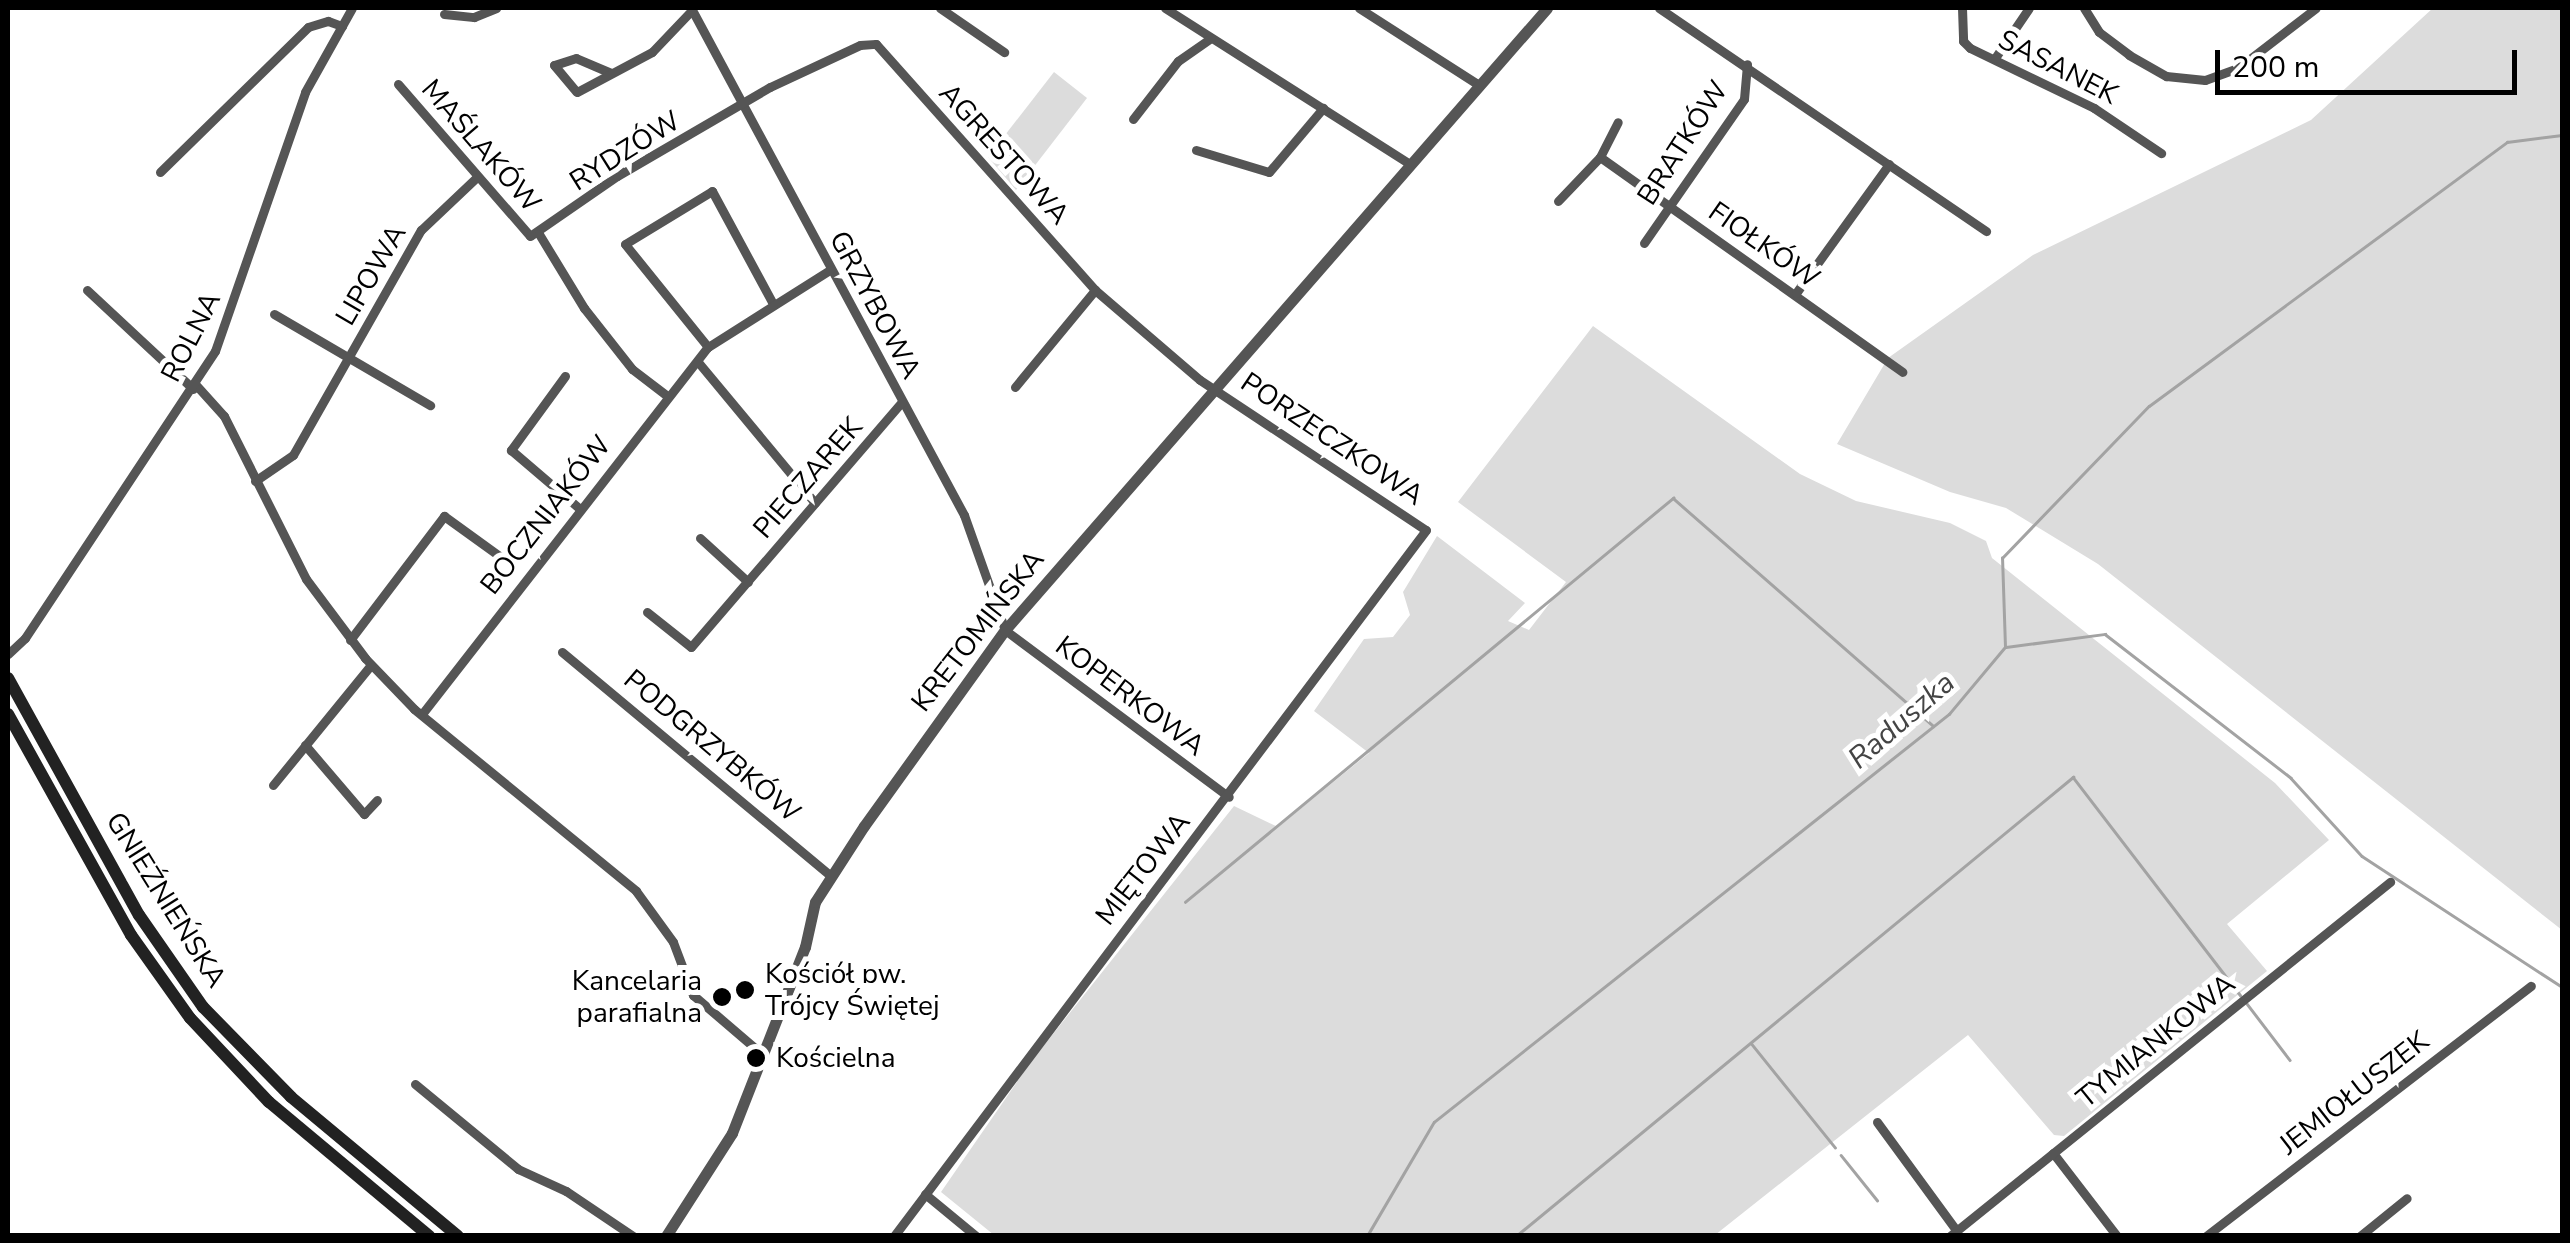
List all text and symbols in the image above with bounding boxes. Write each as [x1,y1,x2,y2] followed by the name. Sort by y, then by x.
[1993,23,2123,111] street label: SASANEK
[2220,30,2522,92] scale bar
[2232,47,2319,88] text: 200 m
[414,73,548,219] street label: MAŚLAKÓW
[1631,75,1735,211] street label: BRATKÓW
[932,77,1076,231] street label: AGRESTOWA
[564,104,686,198] street label: RYDZÓW
[1702,195,1826,295] street label: FIOŁKÓW
[329,219,413,331] street label: LIPOWA
[822,225,928,385] street label: GRZYBOWA
[154,286,228,388] street label: ROLNA
[1234,366,1430,512] street label: PORZECZKOWA
[746,411,870,545] street label: PIECZAREK
[474,429,618,601] street label: BOCZNIAKÓW
[905,544,1051,718] street label: KRETOMIŃSKA
[1049,629,1211,763] street label: KOPERKOWA
[617,662,807,830] street label: PODGRZYBKÓW
[1841,665,1963,777] water label: Raduszka
[99,806,233,994] street label: GNIEŹNIEŃSKA
[1089,806,1197,932] street label: MIĘTOWA
[765,957,940,1023] place label: Kościół pw. Trójcy Świętej
[572,964,702,1030] place label: Kancelaria parafialna
[2070,967,2242,1115] street label: TYMIANKOWA
[734,979,756,1001] marker: Kościół pw. Trójcy Świętej
[711,986,733,1008] marker: Kancelaria parafialna
[2273,1024,2435,1162] street label: JEMIOŁUSZEK
[776,1041,896,1075] place label: Kościelna
[745,1047,767,1069] marker: Kościelna

